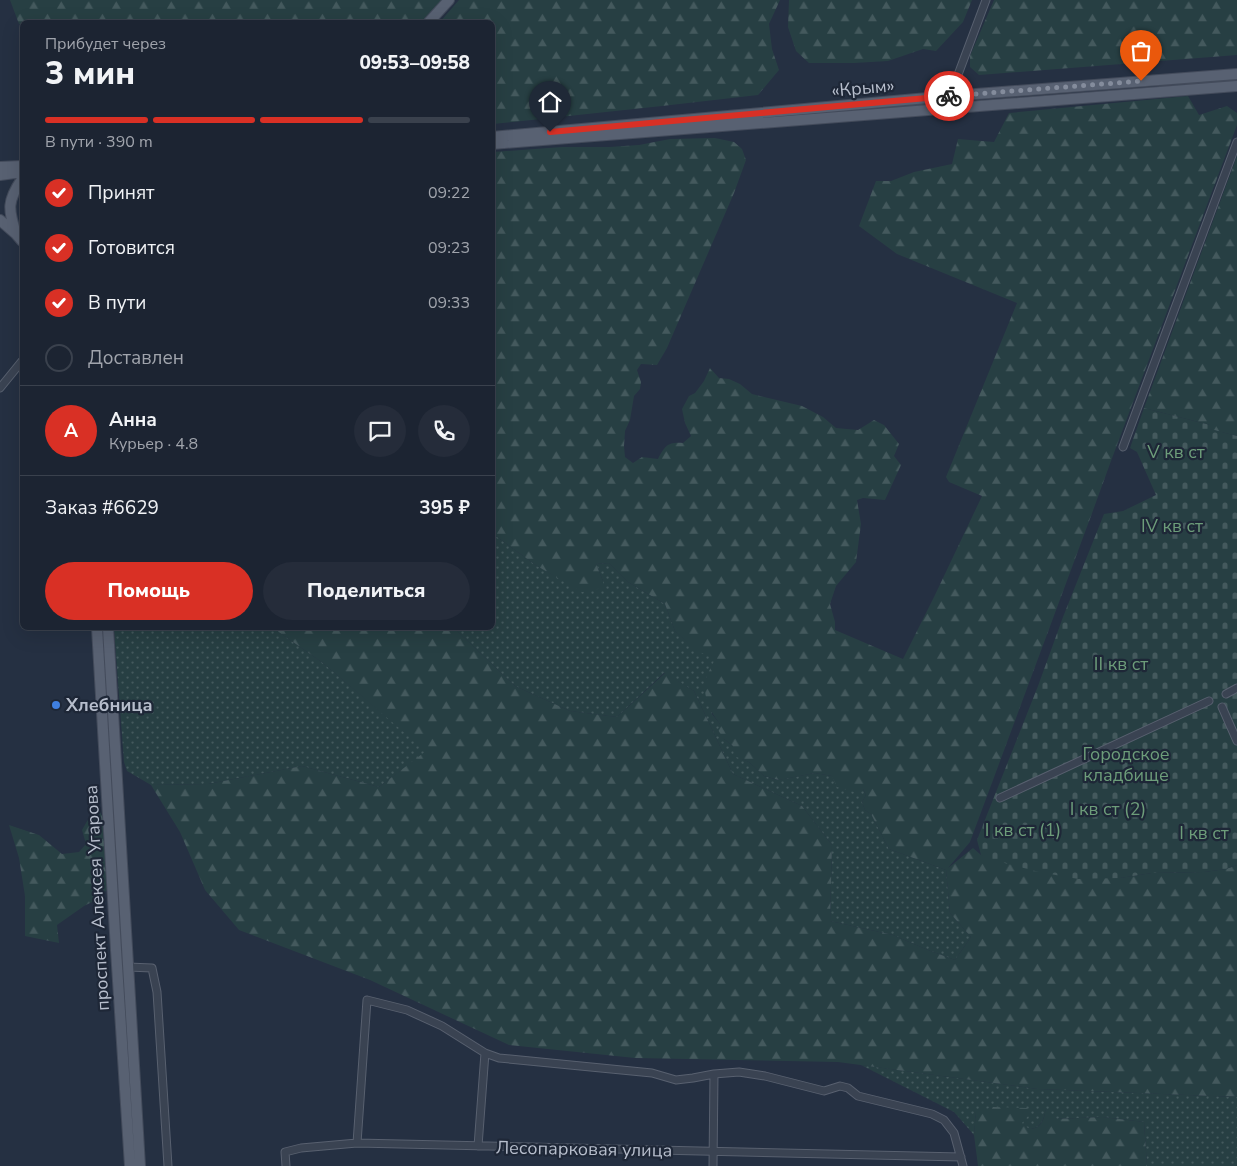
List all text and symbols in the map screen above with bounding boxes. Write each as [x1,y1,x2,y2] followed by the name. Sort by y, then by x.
[1120,30,1162,81] pin
[45,33,166,55] text: Прибудет через
[1127,37,1155,65] icon: bag
[359,50,470,76] text: 09:53–09:58
[45,52,135,95] text: 3 мин
[924,71,974,121] courier
[831,73,895,103] street label: «Крым»
[529,81,571,132] pin
[935,82,963,110] icon: bike
[536,88,564,116] icon: home
[45,131,153,153] text: В пути · 390 m
[45,179,73,207] icon: check
[88,180,155,206] text: Принят
[428,182,470,204] text: 09:22
[45,234,73,262] icon: check
[88,235,175,261] text: Готовится
[428,237,470,259] text: 09:23
[45,289,73,317] icon: check
[88,290,146,316] text: В пути
[428,292,470,314] text: 09:33
[88,345,184,371] text: Доставлен
[354,405,406,457] button: chat
[418,405,470,457] button: phone
[109,407,157,433] text: Анна
[64,418,78,444] text: А
[109,433,198,455] text: Курьер · 4.8
[1146,440,1205,464] park label: V кв ст
[45,495,159,521] text: Заказ #6629
[419,495,470,521] text: 395 ₽
[1141,514,1203,538] park label: IV кв ст
[45,562,253,620] button: Помощь
[263,562,470,620] button: Поделиться
[1094,652,1148,676] park label: II кв ст
[65,693,153,717] place label: Хлебница
[50,699,62,711] marker: Хлебница
[1082,742,1170,787] park label: Городское кладбище
[79,784,115,1012] street label: проспект Алексея Угарова
[1070,797,1146,821] park label: I кв ст (2)
[985,818,1061,842] park label: I кв ст (1)
[1179,821,1229,845] park label: I кв ст
[496,1135,672,1163] street label: Лесопарковая улица

